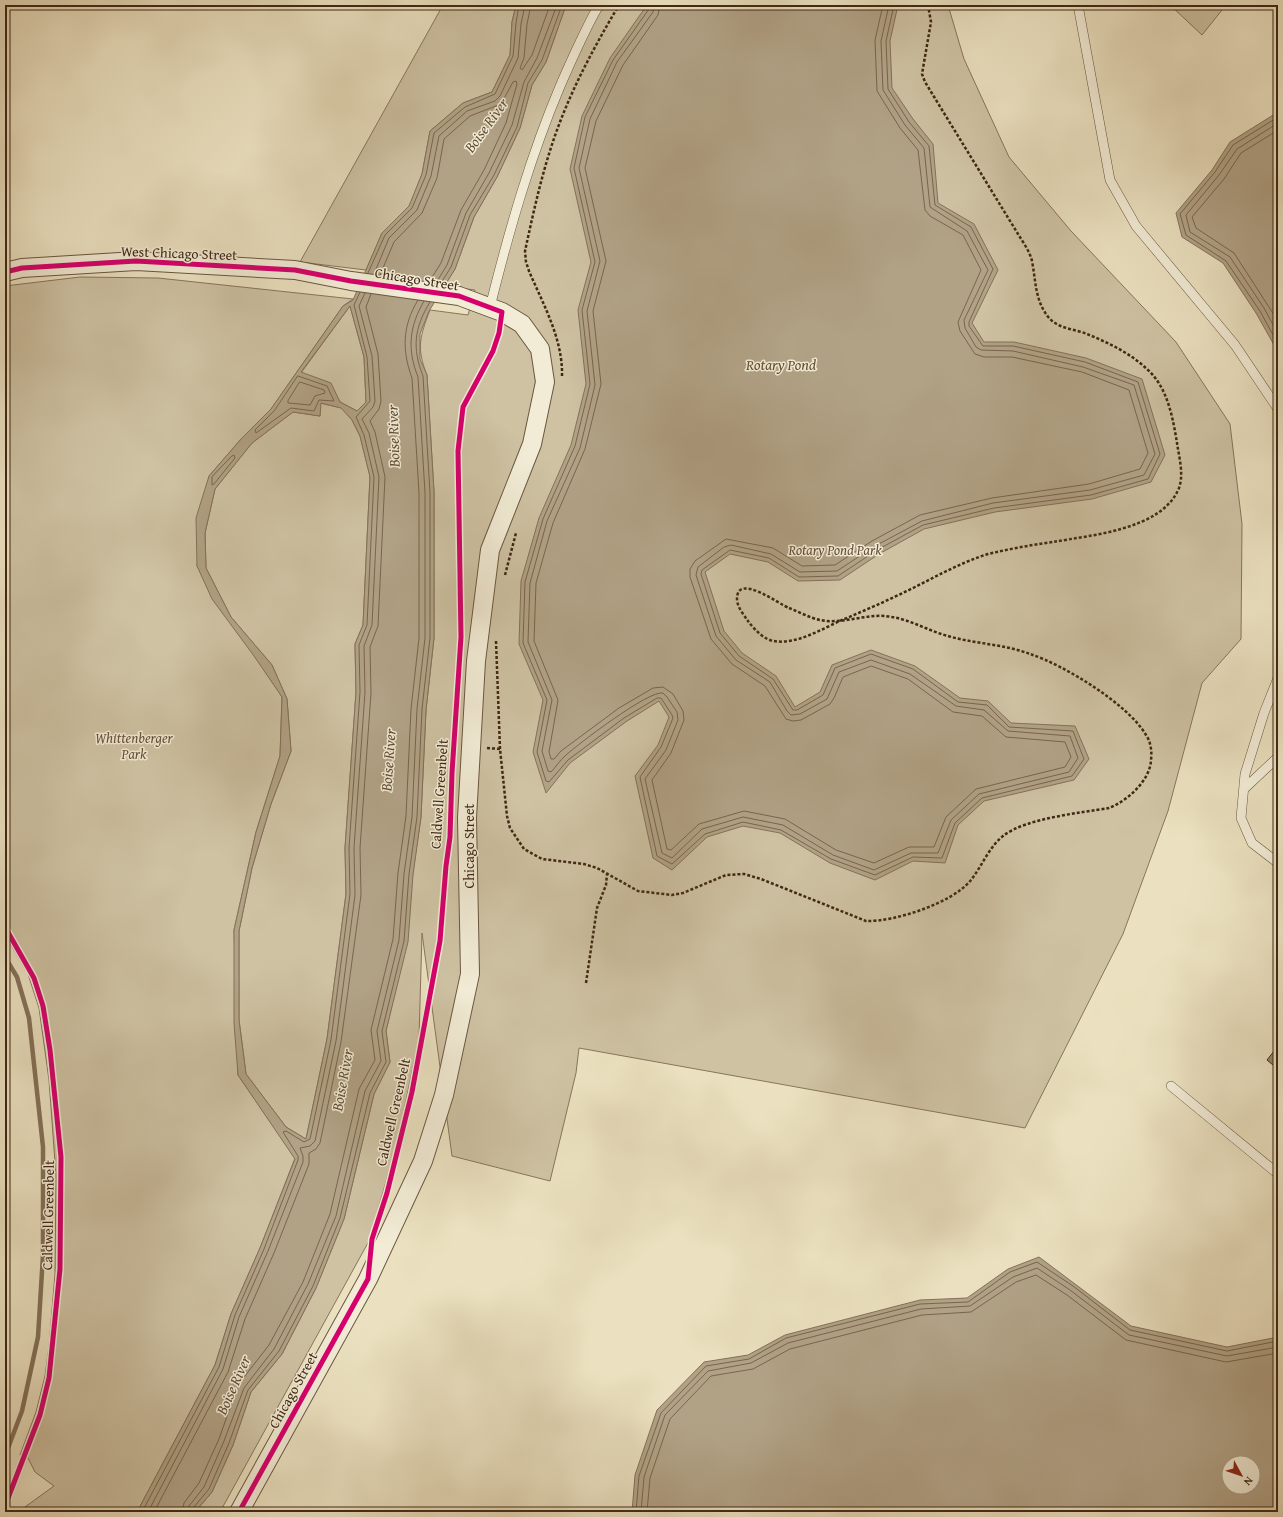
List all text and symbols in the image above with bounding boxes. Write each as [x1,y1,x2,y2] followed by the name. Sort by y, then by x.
[459,93,513,157] water label: Boise River
[121,241,238,265] street label: West Chicago Street
[374,262,461,296] street label: Chicago Street
[745,354,816,375] water label: Rotary Pond
[381,404,405,469] water label: Boise River
[787,540,882,560] park label: Rotary Pond Park
[95,728,174,764] park label: Whittenberger Park
[375,728,401,793] water label: Boise River
[425,738,453,850] street label: Caldwell Greenbelt
[459,804,479,888] street label: Chicago Street
[326,1047,358,1114] water label: Boise River
[371,1056,415,1168] street label: Caldwell Greenbelt
[37,1160,59,1270] street label: Caldwell Greenbelt
[264,1348,322,1432] street label: Chicago Street
[210,1352,255,1419] water label: Boise River
[1221,1455,1261,1495] north arrow
[1240,1473,1257,1490] text: N

